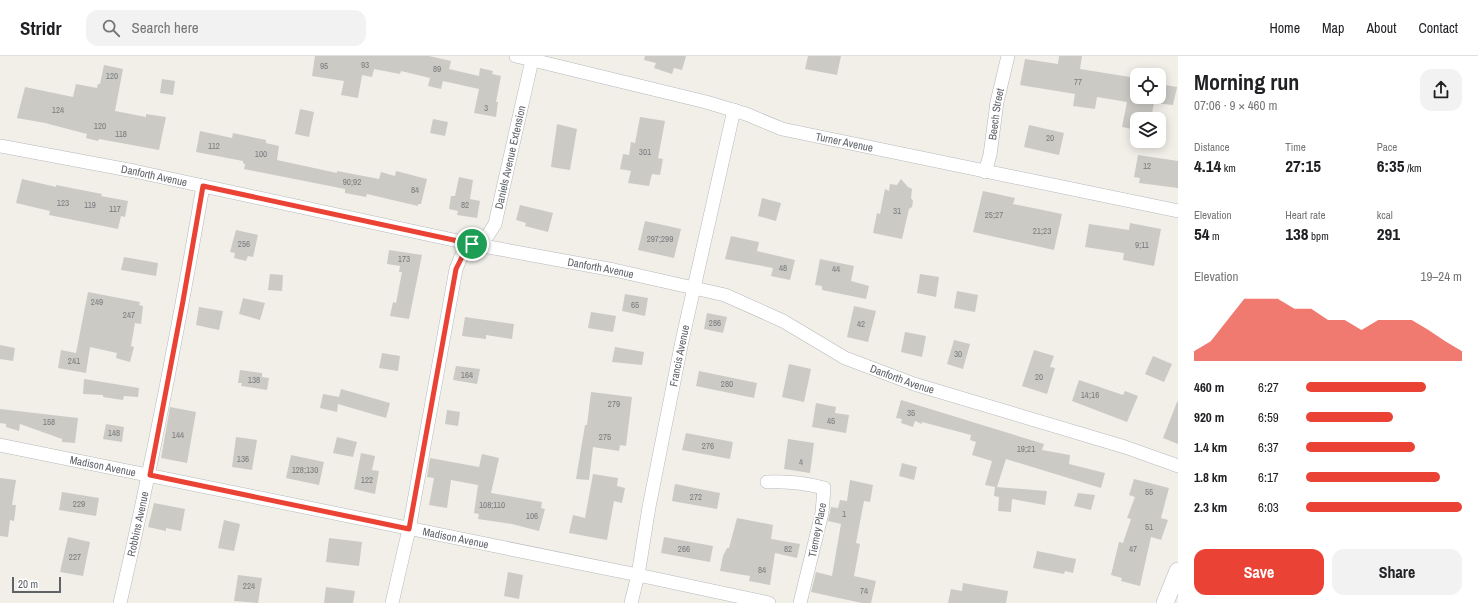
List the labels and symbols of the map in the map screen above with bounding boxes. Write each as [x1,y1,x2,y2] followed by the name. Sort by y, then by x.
[361,59,369,71] house number: 93
[320,60,328,72] house number: 95
[433,63,441,75] house number: 89
[106,70,118,82] house number: 120
[1074,76,1082,88] house number: 77
[985,86,1007,141] street label: Beech Street
[484,102,488,114] house number: 3
[52,104,64,116] house number: 124
[492,104,529,210] street label: Daniels Avenue Extension
[94,120,106,132] house number: 120
[115,128,127,140] house number: 118
[814,129,874,155] street label: Turner Avenue
[1046,132,1054,144] house number: 20
[208,140,220,152] house number: 112
[639,146,651,158] house number: 301
[255,148,267,160] house number: 100
[1143,160,1151,172] house number: 12
[120,162,189,189] street label: Danforth Avenue
[343,176,361,188] house number: 90;92
[411,184,419,196] house number: 84
[57,197,69,209] house number: 123
[84,199,96,211] house number: 119
[461,199,469,211] house number: 82
[109,203,121,215] house number: 117
[893,205,901,217] house number: 31
[985,209,1003,221] house number: 25;27
[1033,225,1051,237] house number: 21;23
[455,227,489,261] pin
[647,233,673,245] house number: 297;299
[238,238,250,250] house number: 256
[1135,239,1149,251] house number: 9;11
[398,253,410,265] house number: 173
[566,255,635,281] street label: Danforth Avenue
[779,262,787,274] house number: 48
[832,263,840,275] house number: 44
[91,296,103,308] house number: 249
[631,299,639,311] house number: 65
[123,309,135,321] house number: 247
[709,317,721,329] house number: 286
[857,318,865,330] house number: 42
[666,324,692,388] street label: Francis Avenue
[954,348,962,360] house number: 30
[68,355,80,367] house number: 241
[868,361,936,397] street label: Danforth Avenue
[461,369,473,381] house number: 164
[1035,371,1043,383] house number: 20
[248,374,260,386] house number: 138
[721,378,733,390] house number: 280
[1081,389,1099,401] house number: 14;16
[608,398,620,410] house number: 279
[907,407,915,419] house number: 35
[827,415,835,427] house number: 45
[43,416,55,428] house number: 158
[108,427,120,439] house number: 148
[172,429,184,441] house number: 144
[599,431,611,443] house number: 275
[702,440,714,452] house number: 276
[1017,443,1035,455] house number: 19;21
[69,452,137,480] street label: Madison Avenue
[237,453,249,465] house number: 136
[799,456,803,468] house number: 4
[292,464,318,476] house number: 128;130
[361,474,373,486] house number: 122
[1145,486,1153,498] house number: 55
[124,490,152,558] street label: Robbins Avenue
[690,491,702,503] house number: 272
[73,498,85,510] house number: 229
[479,499,505,511] house number: 108;110
[805,501,829,559] street label: Tierney Place
[842,508,846,520] house number: 1
[526,510,538,522] house number: 106
[1145,521,1153,533] house number: 51
[421,524,490,551] street label: Madison Avenue
[678,543,690,555] house number: 266
[784,543,792,555] house number: 82
[1129,543,1137,555] house number: 47
[69,551,81,563] house number: 227
[758,564,766,576] house number: 84
[12,575,61,594] scale bar
[243,580,255,592] house number: 224
[860,585,868,597] house number: 74

